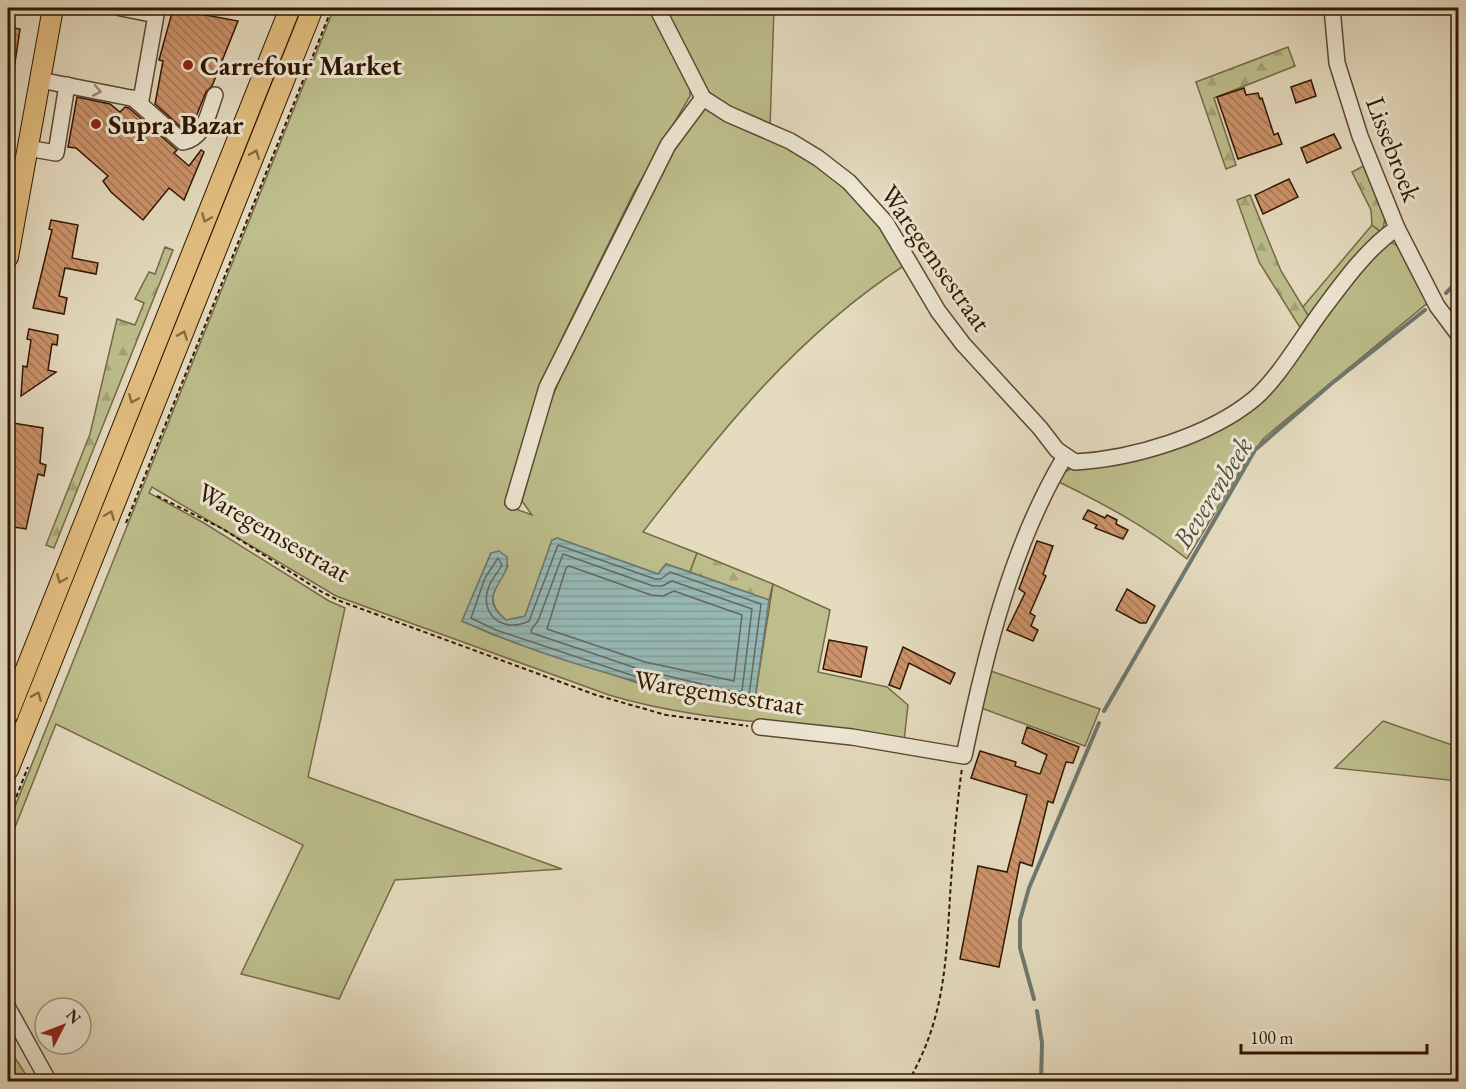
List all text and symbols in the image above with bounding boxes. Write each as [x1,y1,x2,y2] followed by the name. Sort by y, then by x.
[200,48,402,83] place label: Carrefour Market
[181,58,195,72] marker: Carrefour Market
[92,84,102,97] one-way arrow
[1358,91,1430,207] street label: Lissebroek
[108,107,244,142] place label: Supra Bazar
[89,117,103,131] marker: Supra Bazar
[248,149,260,160] one-way arrow
[873,178,1000,339] street label: Waregemsestraat
[200,212,213,222] one-way arrow
[175,330,188,340] one-way arrow
[128,393,141,404] one-way arrow
[1163,429,1260,555] water label: Beverenbeek
[191,474,357,590] street label: Waregemsestraat
[103,511,115,522] one-way arrow
[56,573,68,584] one-way arrow
[632,661,807,723] street label: Waregemsestraat
[30,692,42,703] one-way arrow
[33,996,93,1056] north arrow
[62,1004,86,1028] text: N
[1241,1017,1427,1055] scale bar
[1250,1026,1294,1049] text: 100 m

